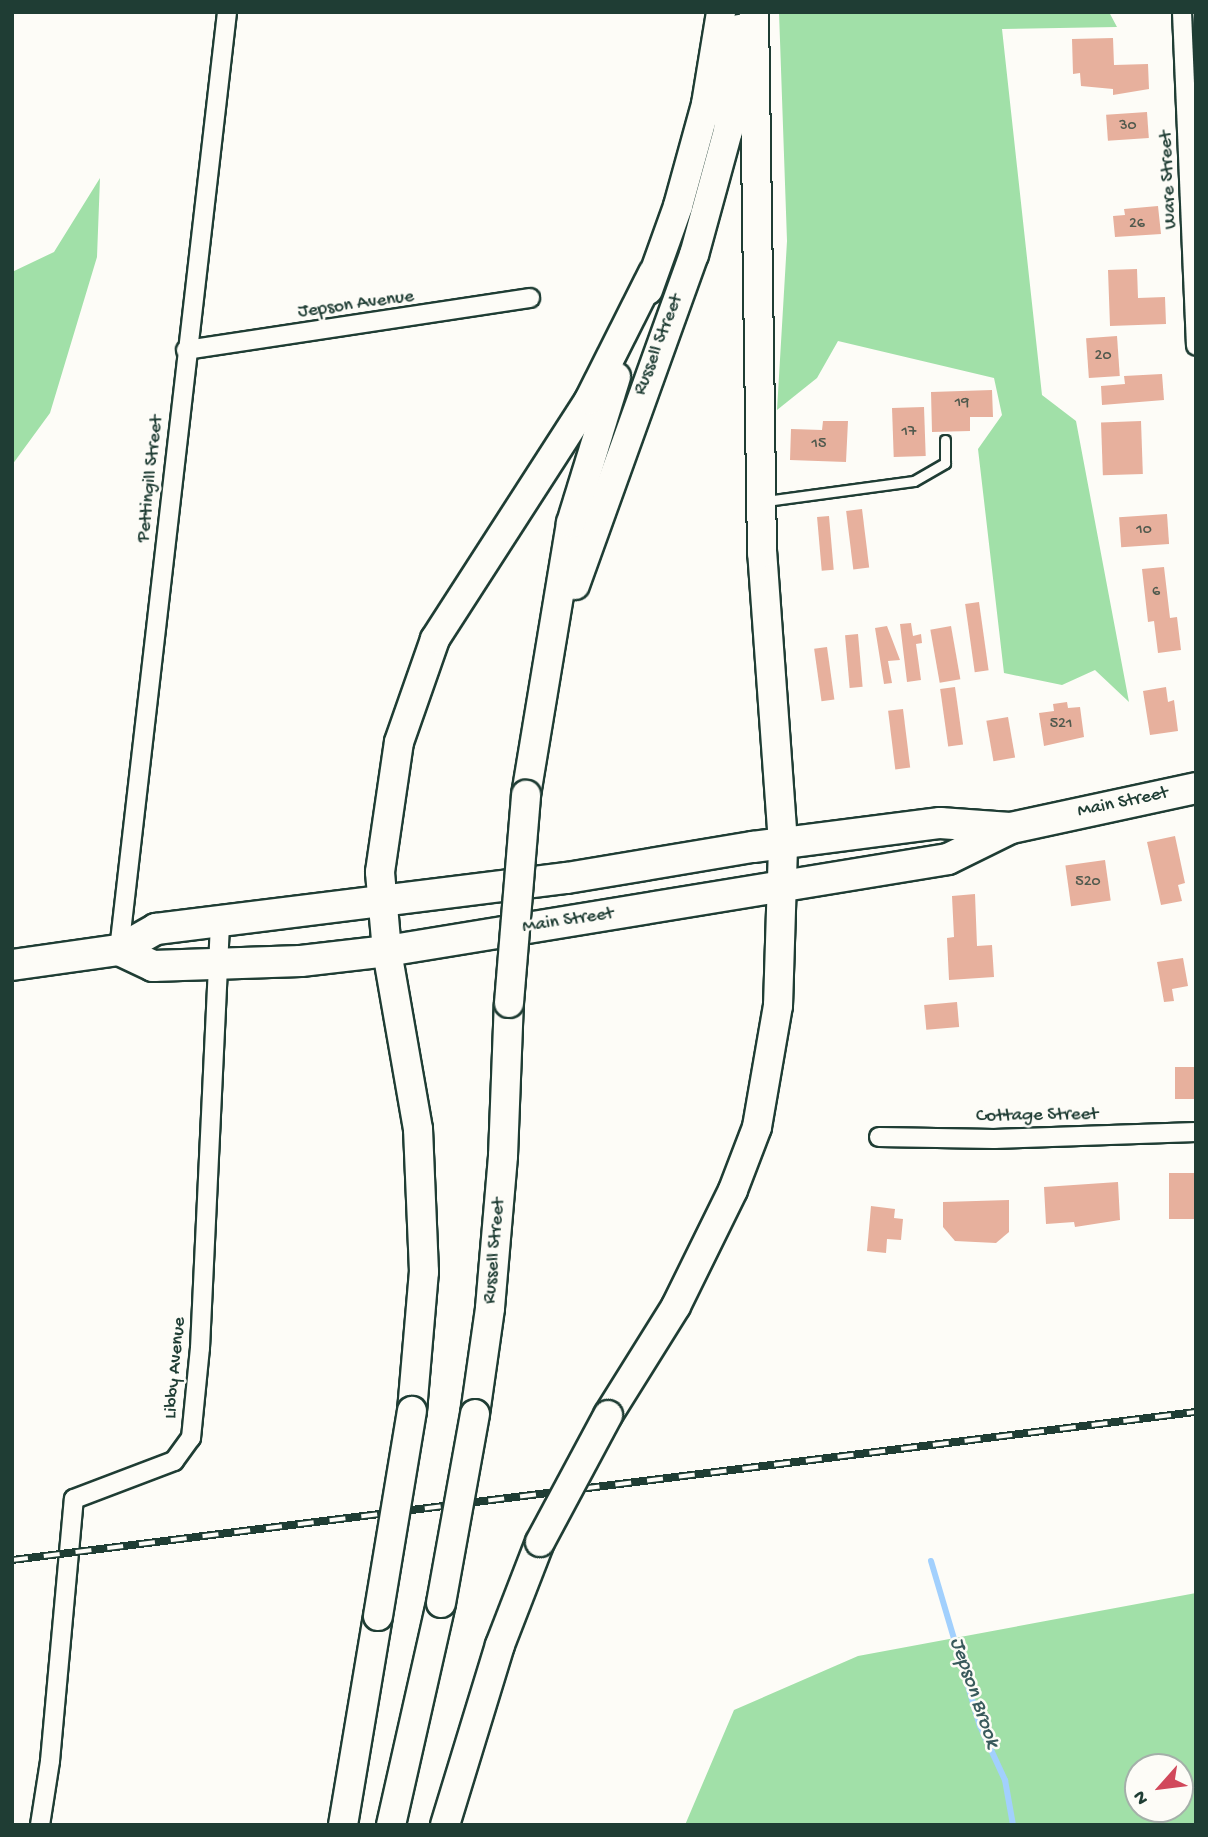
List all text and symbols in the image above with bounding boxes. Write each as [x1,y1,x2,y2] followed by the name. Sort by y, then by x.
[1119,117,1137,137] house number: 30
[1155,130,1183,230] street label: Ware Street
[1129,215,1145,235] house number: 26
[297,286,415,324] street label: Jepson Avenue
[629,291,689,399] street label: Russell Street
[1095,347,1111,367] house number: 20
[955,394,969,414] house number: 19
[133,414,169,544] street label: Pettingill Street
[902,423,916,443] house number: 17
[812,435,826,455] house number: 15
[1136,521,1152,541] house number: 10
[1152,583,1160,603] house number: 6
[1050,715,1072,735] house number: 521
[1076,782,1170,824] street label: Main Street
[1075,873,1101,893] house number: 520
[521,903,615,939] street label: Main Street
[976,1104,1098,1128] street label: Cottage Street
[479,1197,511,1305] street label: Russell Street
[160,1316,192,1420] street label: Libby Avenue
[942,1634,1004,1752] water label: Jepson Brook
[1124,1753,1194,1823] north arrow
[1129,1786,1155,1808] text: N

